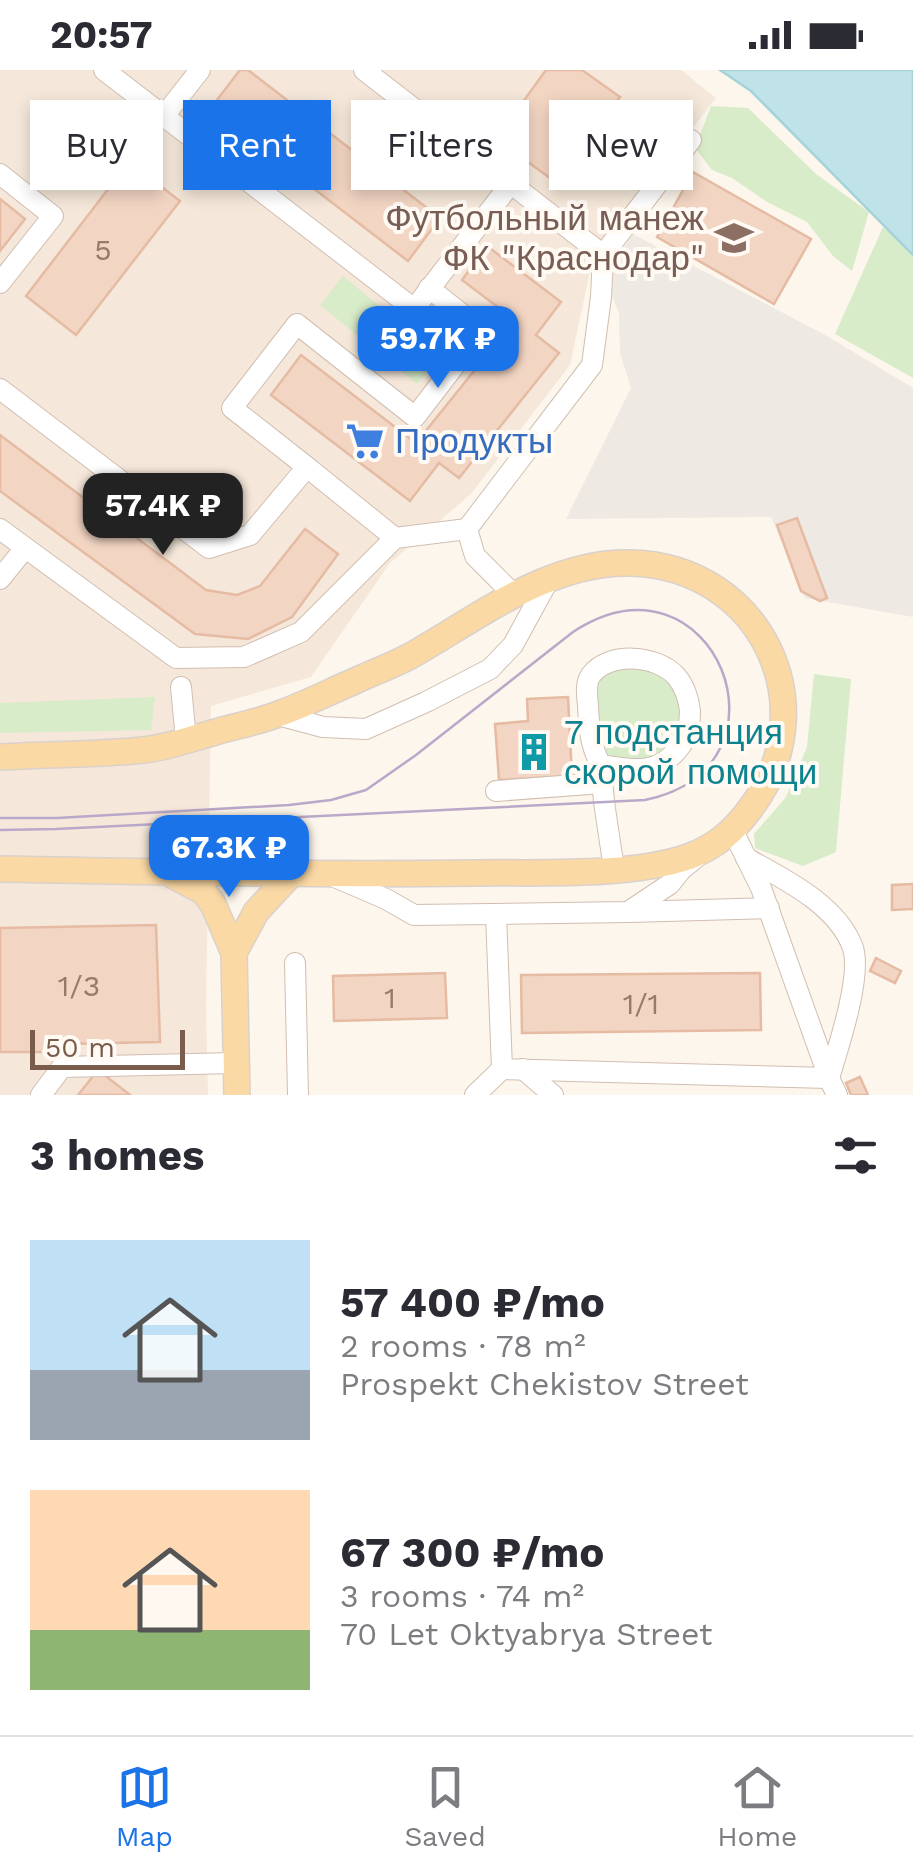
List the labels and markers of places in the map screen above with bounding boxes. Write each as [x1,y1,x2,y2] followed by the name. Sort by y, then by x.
[385,197,705,279] place label: Футбольный манеж ФК "Краснодар"
[713,217,755,259] school or university icon: Футбольный манеж ФК "Краснодар"
[346,306,530,391] pin: 59.7K ₽
[344,420,386,462] supermarket icon: Продукты
[395,420,553,462] place label: Продукты
[71,473,255,558] pin: 57.4K ₽
[564,711,817,793] place label: 7 подстанция скорой помощи
[513,731,555,773] building icon: 7 подстанция скорой помощи
[137,815,321,900] pin: 67.3K ₽

